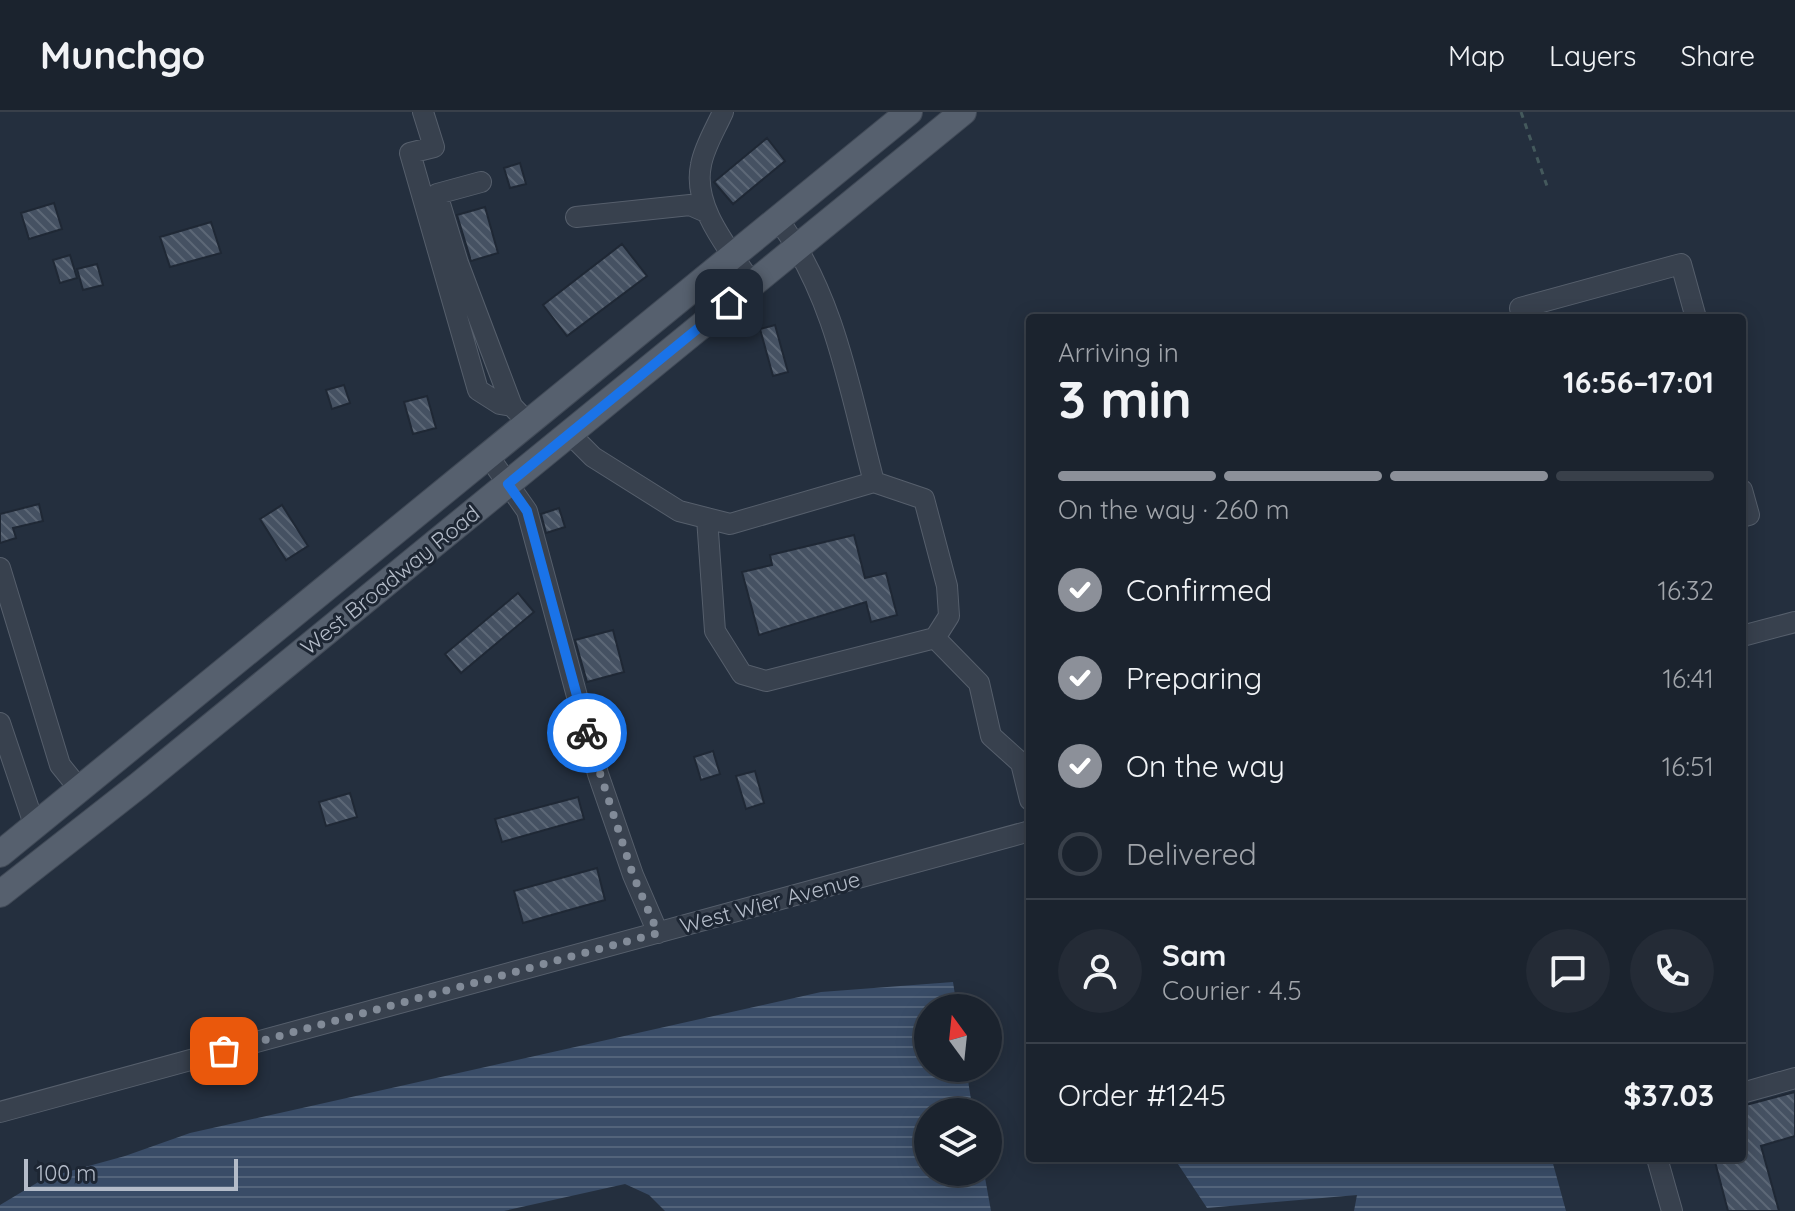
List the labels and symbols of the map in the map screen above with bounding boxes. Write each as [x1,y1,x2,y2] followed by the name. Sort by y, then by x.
[695,269,763,337] pin
[295,499,485,661] street label: West Broadway Road
[547,693,627,773] courier
[677,865,863,939] street label: West Wier Avenue
[914,994,1002,1082] north arrow
[190,1017,258,1085] pin
[24,1155,238,1191] scale bar

